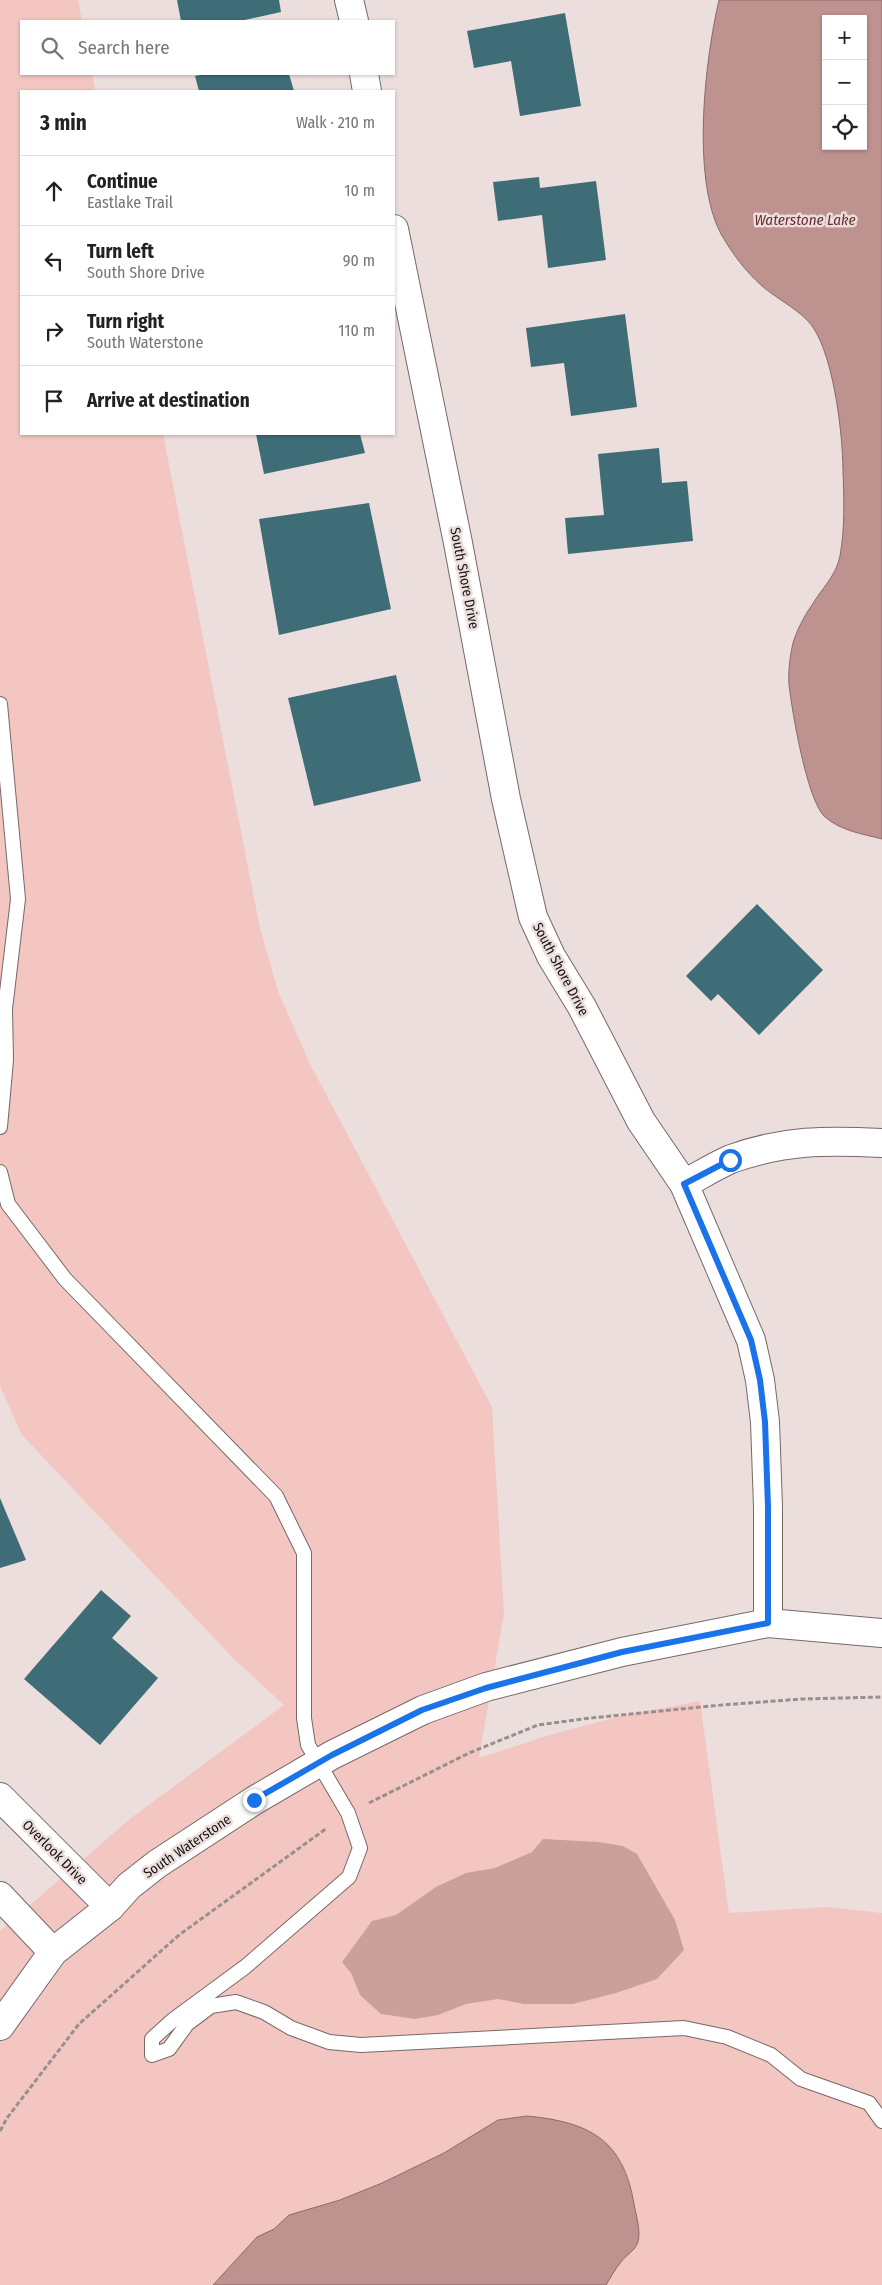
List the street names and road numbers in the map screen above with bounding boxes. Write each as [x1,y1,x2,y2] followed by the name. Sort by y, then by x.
[446,526,483,630] street label: South Shore Drive
[529,920,592,1019] street label: South Shore Drive
[140,1811,234,1882] street label: South Waterstone
[19,1816,91,1888] street label: Overlook Drive

